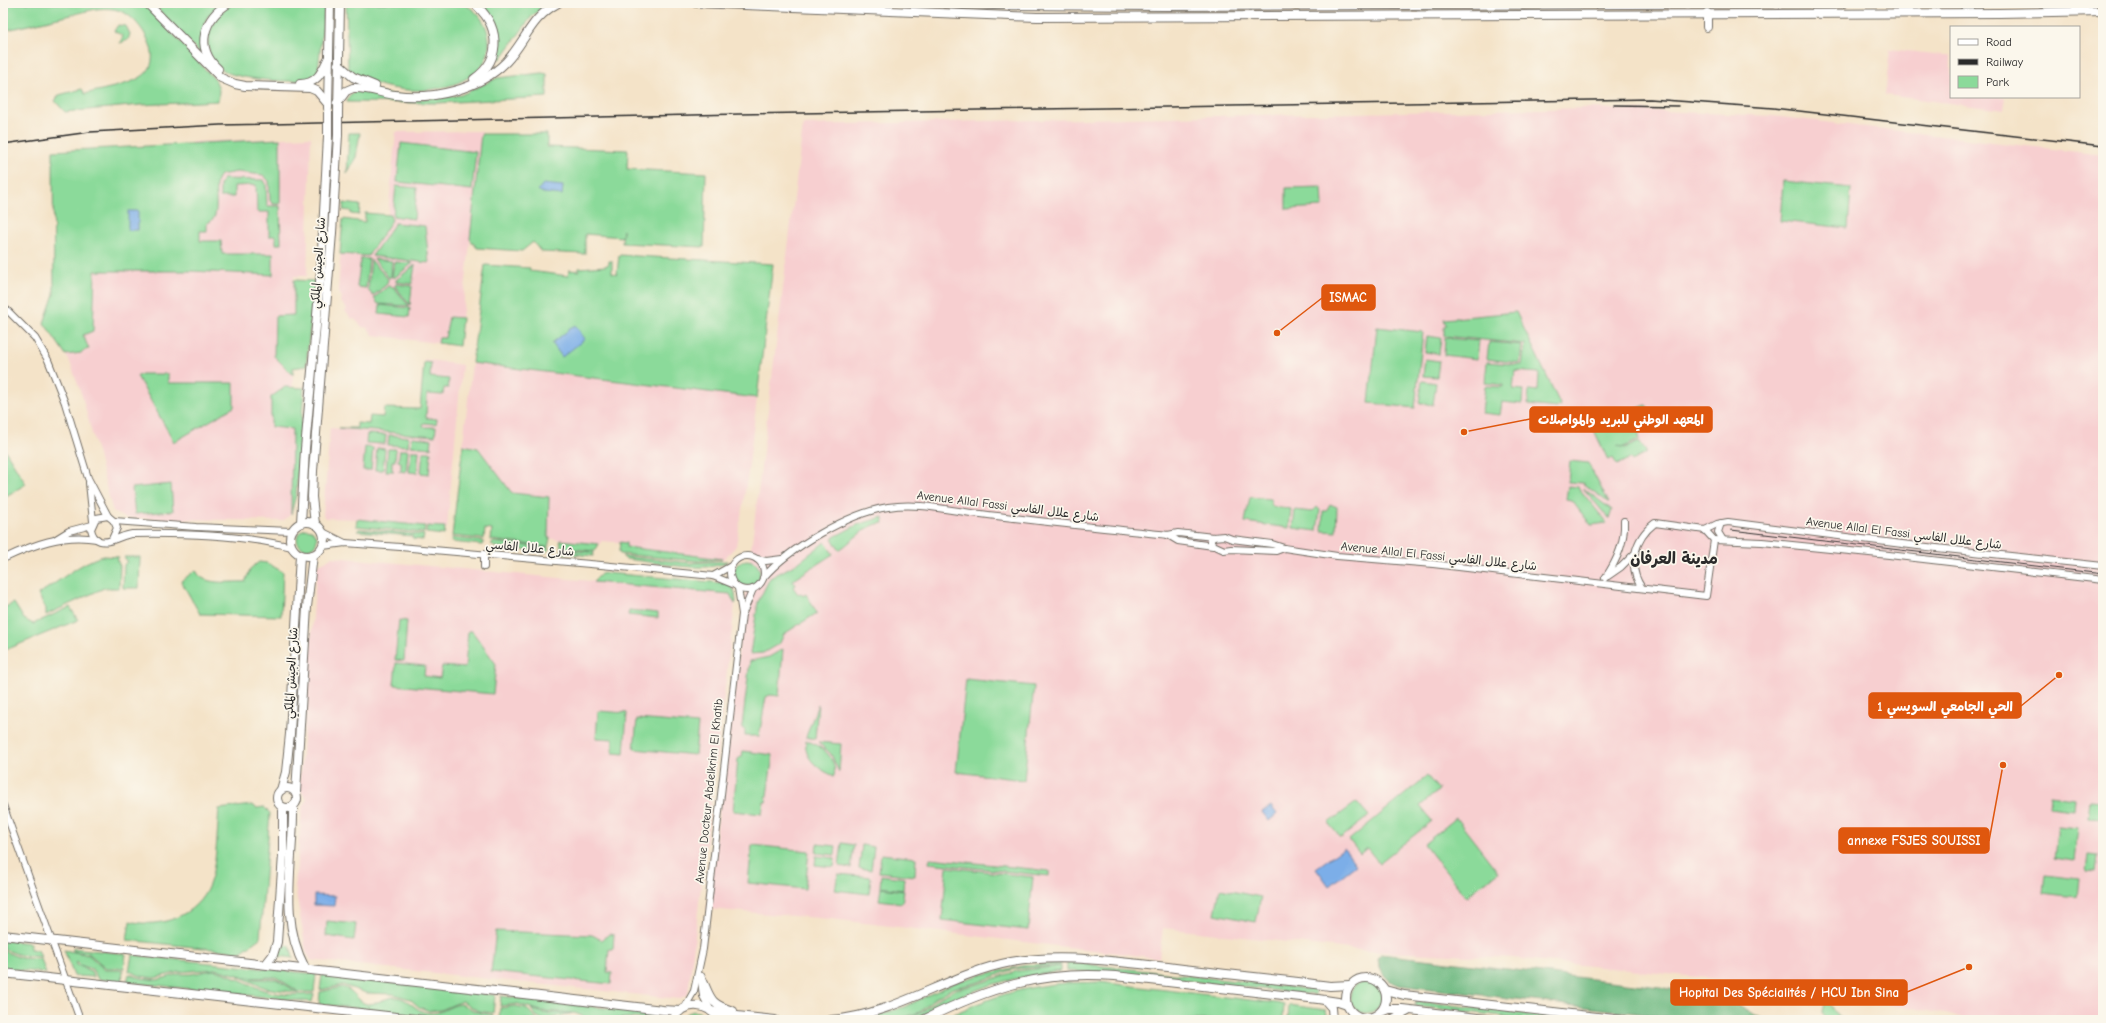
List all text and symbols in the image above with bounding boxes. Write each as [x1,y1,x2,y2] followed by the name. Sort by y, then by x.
[1950,26,2080,98] legend
[1986,35,2012,49] text: Road
[1986,55,2024,69] text: Railway
[1986,75,2009,89] text: Park
[308,217,332,309] street label: شارع الجيش الملكي
[1322,285,1375,310] callout: ISMAC
[1329,290,1367,305] text: ISMAC
[1530,407,1712,432] callout: المعهد الوطني للبريد والمواصلات
[1538,412,1704,432] text: المعهد الوطني للبريد والمواصلات
[916,488,1100,528] street label: Avenue Allal Fassi شارع علال الفاسي
[1805,514,2003,556] street label: Avenue Allal El Fassi شارع علال الفاسي
[485,537,575,563] street label: شارع علال الفاسي
[1340,539,1538,577] street label: Avenue Allal El Fassi شارع علال الفاسي
[1630,550,1718,568] district label: مدينة العرفان
[282,627,304,719] street label: شارع الجيش الملكي
[1869,693,2021,718] callout: الحي الجامعي السويسي 1
[692,698,726,884] street label: Avenue Docteur Abdelkrim El Khatib
[1877,699,2013,719] text: الحي الجامعي السويسي 1
[1839,828,1989,853] callout: annexe FSJES SOUISSI
[1847,833,1981,848] text: annexe FSJES SOUISSI
[1671,980,1907,1005] callout: Hopital Des Spécialités / HCU Ibn Sina
[1679,985,1899,1000] text: Hopital Des Spécialités / HCU Ibn Sina

